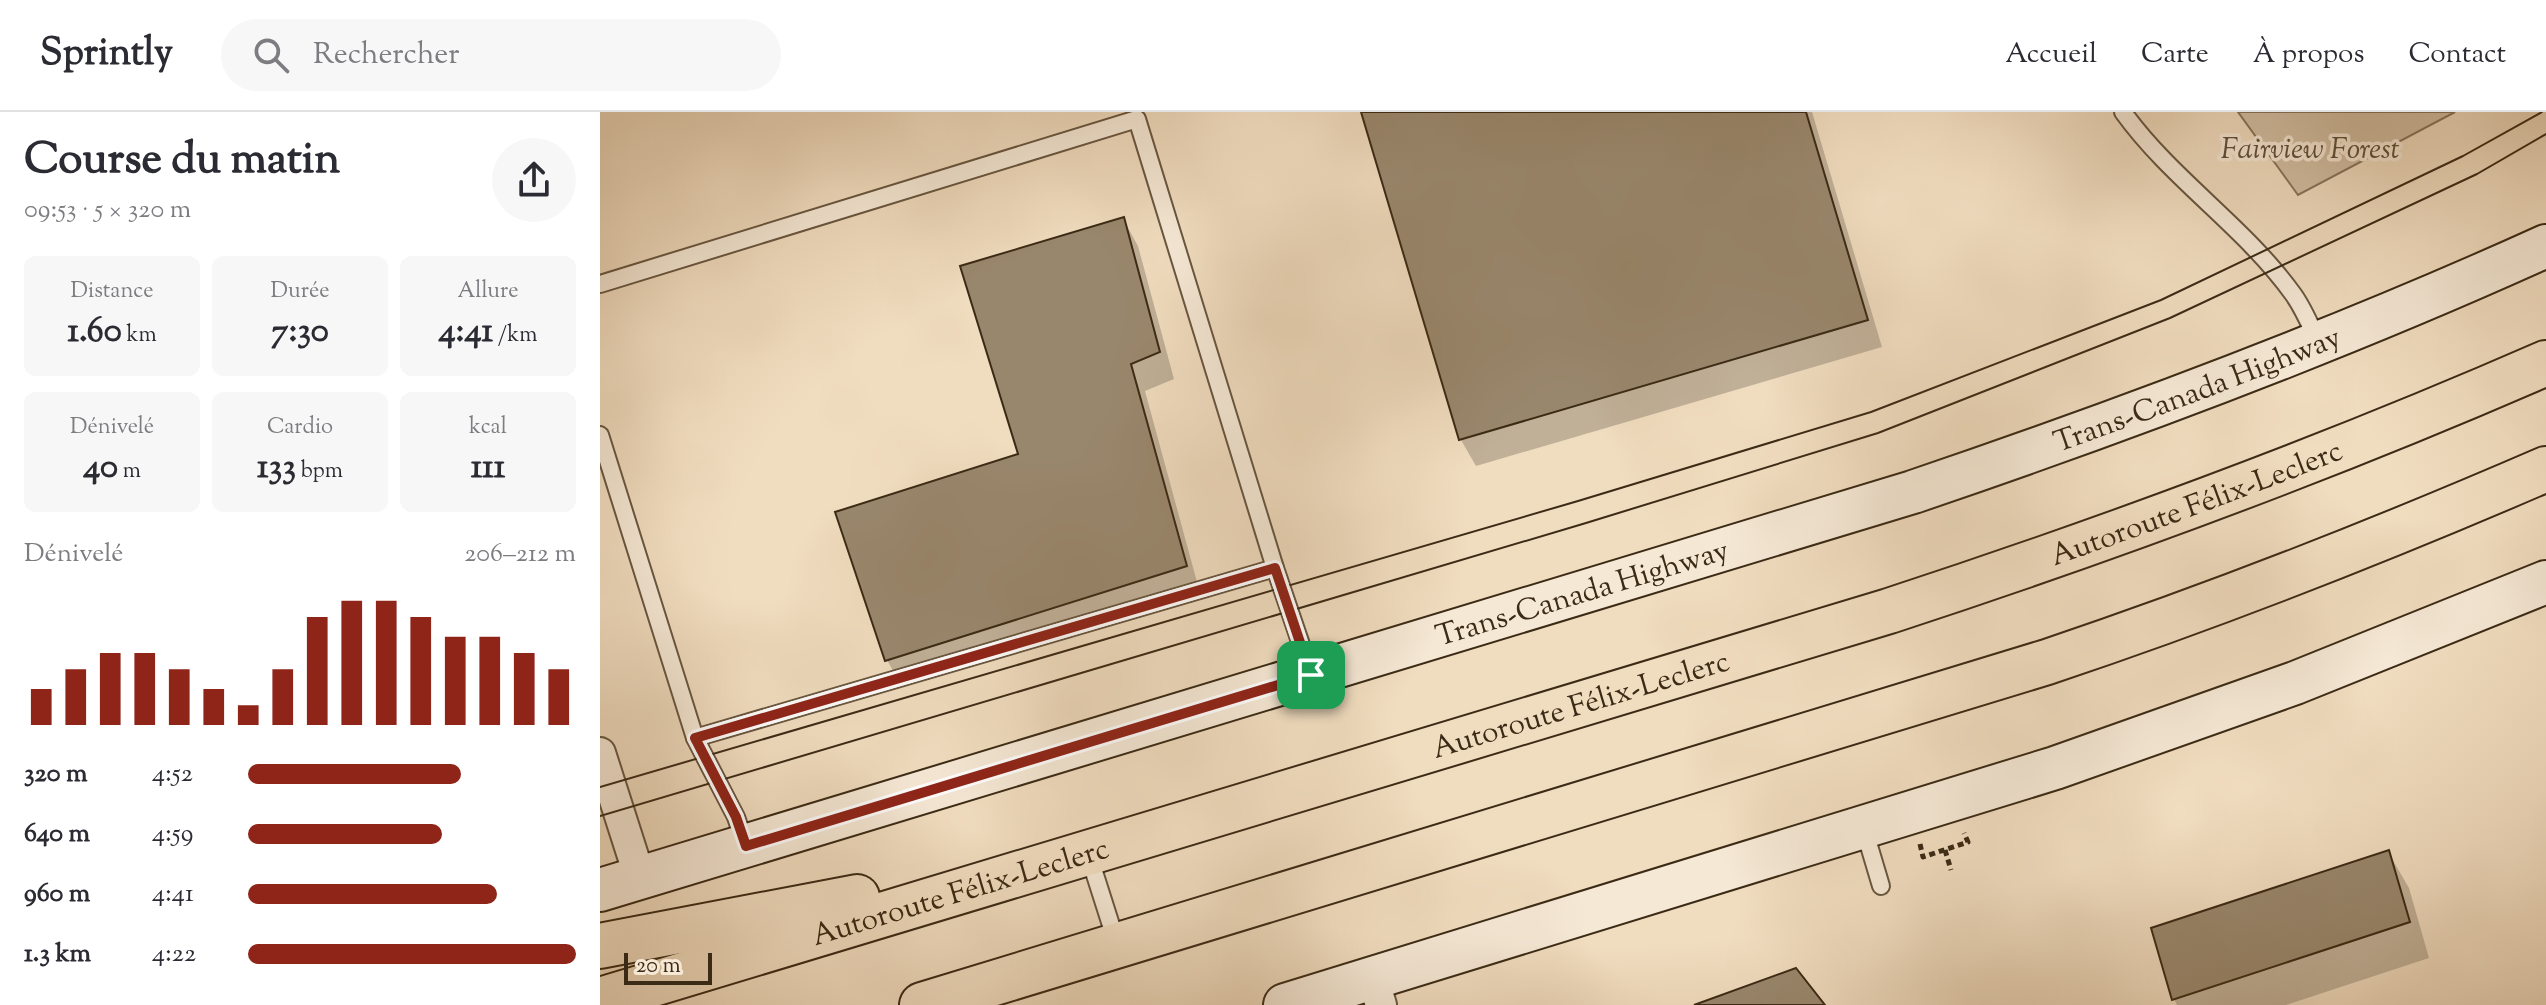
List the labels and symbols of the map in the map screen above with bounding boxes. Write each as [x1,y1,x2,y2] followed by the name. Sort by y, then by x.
[2220,129,2400,172] park label: Fairview Forest
[2048,317,2348,465] street label: Trans-Canada Highway
[2045,431,2349,579] street label: Autoroute Félix-Leclerc
[1431,530,1734,659] street label: Trans-Canada Highway
[1277,641,1345,709] pin
[1427,641,1735,772] street label: Autoroute Félix-Leclerc
[807,829,1115,959] street label: Autoroute Félix-Leclerc
[624,949,712,985] scale bar

